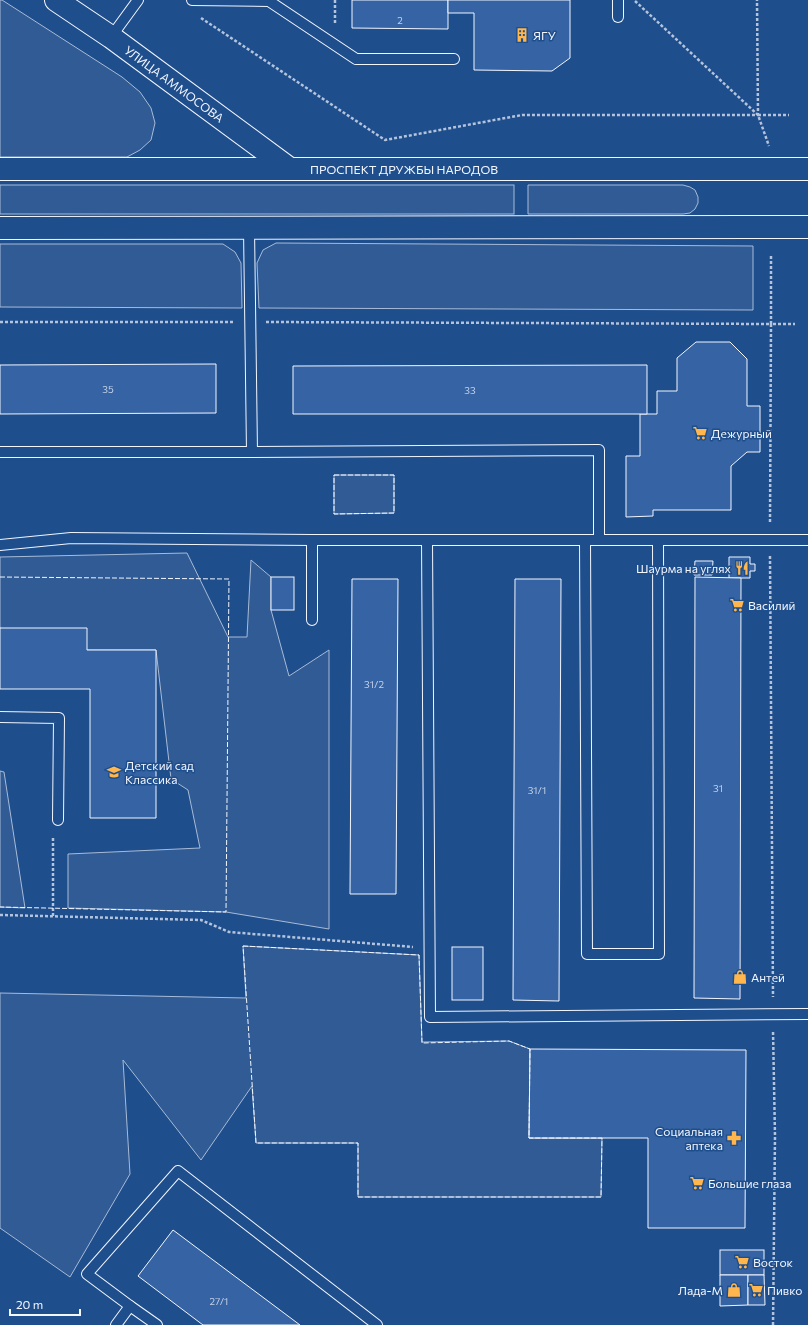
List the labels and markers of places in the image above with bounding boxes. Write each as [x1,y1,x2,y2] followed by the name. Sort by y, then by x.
[514,27,530,43] building icon: ЯГУ
[533,28,556,42] place label: ЯГУ
[692,425,708,441] supermarket icon: Дежурный
[711,426,772,440] place label: Дежурный
[734,560,750,576] restaurant icon: Шаурма на углях
[636,561,732,575] place label: Шаурма на углях
[729,597,745,613] supermarket icon: Василий
[748,598,796,612] place label: Василий
[125,758,194,786] place label: Детский сад Классика
[106,764,122,780] school or university icon: Детский сад Классика
[732,969,748,985] shop icon: Антей
[751,970,785,984] place label: Антей
[655,1124,723,1152] place label: Социальная аптека
[726,1130,742,1146] pharmacy icon: Социальная аптека
[689,1175,705,1191] supermarket icon: Большие глаза
[708,1176,791,1190] place label: Большие глаза
[734,1254,750,1270] supermarket icon: Восток
[753,1255,794,1269] place label: Восток
[726,1282,742,1298] shop icon: Лада-М
[748,1282,764,1298] supermarket icon: Пивко
[678,1283,723,1297] place label: Лада-М
[767,1283,803,1297] place label: Пивко

